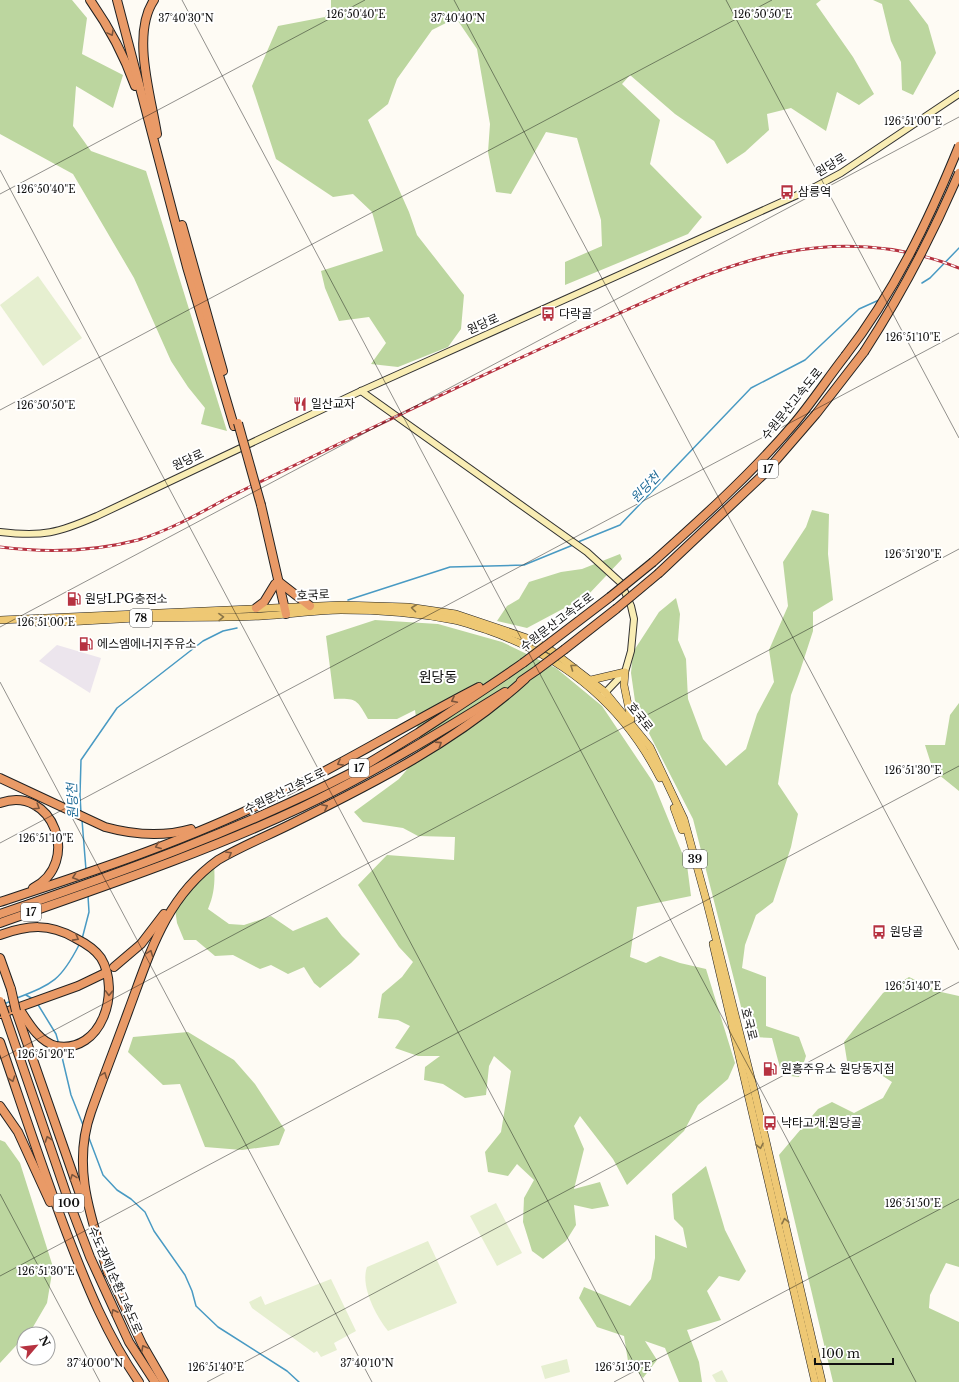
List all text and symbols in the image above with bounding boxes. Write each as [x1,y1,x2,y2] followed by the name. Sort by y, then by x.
[327,8,385,21] text: 126°50'40"E
[734,8,792,21] text: 126°50'50"E
[158,12,214,25] text: 37°40'30"N
[431,12,485,25] text: 37°40'40"N
[106,29,114,36] one-way arrow
[884,115,942,128] text: 126°51'00"E
[813,150,849,180] street label: 원당로
[17,183,75,196] text: 126°50'40"E
[779,184,795,200] bus stop icon: 삼릉역
[798,184,831,199] place label: 삼릉역
[540,306,556,322] bus stop icon: 다락골
[559,306,592,321] place label: 다락골
[465,310,501,337] street label: 원당로
[885,331,941,344] text: 126°51'10"E
[758,365,825,443] street label: 수원문산고속도로
[292,396,308,412] restaurant icon: 일산교자
[311,396,355,411] place label: 일산교자
[17,399,75,412] text: 126°50'50"E
[170,446,206,473] street label: 원당로
[758,460,778,478] road number: 17
[627,468,665,506] water label: 원당천
[885,548,941,561] text: 126°51'20"E
[296,586,330,603] street label: 호국로
[517,589,596,654] street label: 수원문산고속도로
[66,591,82,607] fuel station icon: 원당LPG충전소
[85,591,168,606] place label: 원당LPG충전소
[411,604,417,613] one-way arrow
[130,609,152,627] road number: 78
[218,613,224,621] one-way arrow
[17,616,75,629] text: 126°51'00"E
[78,636,94,652] fuel station icon: 에스엠에너지주유소
[97,636,196,651] place label: 에스엠에너지주유소
[571,665,578,672] one-way arrow
[419,668,457,686] district label: 원당동
[451,695,458,703] one-way arrow
[624,699,657,734] street label: 호국로
[434,742,441,749] one-way arrow
[337,759,345,766] one-way arrow
[349,759,369,777] road number: 17
[242,764,328,817] street label: 수원문산고속도로
[885,764,941,777] text: 126°51'30"E
[63,782,82,819] water label: 원당천
[33,803,40,810] one-way arrow
[321,804,328,811] one-way arrow
[18,832,74,845] text: 126°51'10"E
[155,841,162,850] one-way arrow
[683,850,707,868] road number: 39
[225,851,232,858] one-way arrow
[71,872,78,881] one-way arrow
[21,903,41,921] road number: 17
[871,924,887,940] bus stop icon: 원당골
[890,924,923,939] place label: 원당골
[72,933,79,941] one-way arrow
[146,950,154,957] one-way arrow
[885,980,941,993] text: 126°51'40"E
[105,990,113,996] one-way arrow
[738,1006,761,1042] street label: 호국로
[18,1048,74,1061] text: 126°51'20"E
[762,1061,778,1077] fuel station icon: 원흥주유소 원당동지점
[781,1061,895,1076] place label: 원흥주유소 원당동지점
[100,1072,108,1079] one-way arrow
[8,1075,16,1082] one-way arrow
[762,1115,778,1131] bus stop icon: 낙타고개.원당골
[781,1115,861,1130] place label: 낙타고개.원당골
[44,1135,53,1142] one-way arrow
[756,1143,764,1149] one-way arrow
[70,1173,78,1180] one-way arrow
[54,1194,84,1212] road number: 100
[885,1197,941,1210] text: 126°51'50"E
[781,1218,789,1224] one-way arrow
[85,1224,146,1336] street label: 수도권제1순환고속도로
[18,1265,74,1278] text: 126°51'30"E
[111,1309,119,1317] one-way arrow
[16,1326,56,1366] north arrow
[36,1333,54,1350] text: N
[815,1340,893,1366] scale bar
[141,1345,149,1352] one-way arrow
[821,1346,860,1361] text: 100 m
[67,1357,123,1370] text: 37°40'00"N
[340,1357,394,1370] text: 37°40'10"N
[188,1361,244,1374] text: 126°51'40"E
[595,1361,651,1374] text: 126°51'50"E

